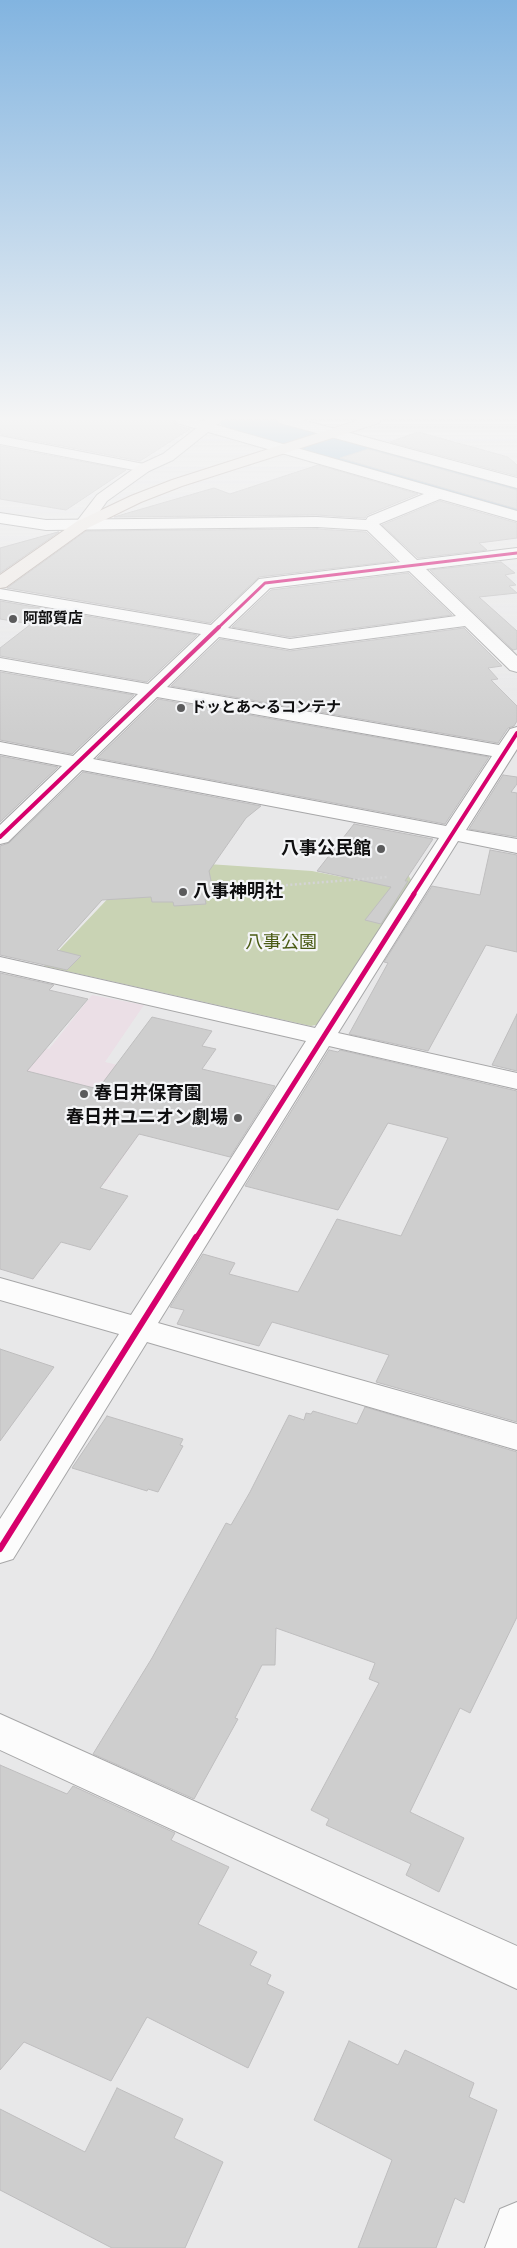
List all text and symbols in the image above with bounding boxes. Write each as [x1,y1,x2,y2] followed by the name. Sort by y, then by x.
[23,610,83,628] place label: 阿部質店
[7,613,19,625] marker: 阿部質店
[191,699,341,717] place label: ドッとあ〜るコンテナ
[175,702,187,714] marker: ドッとあ〜るコンテナ
[281,838,371,860] place label: 八事公民館
[375,843,387,855] marker: 八事公民館
[193,881,283,903] place label: 八事神明社
[177,886,189,898] marker: 八事神明社
[245,932,317,954] park label: 八事公園
[94,1083,202,1105] place label: 春日井保育園
[78,1088,90,1100] marker: 春日井保育園
[66,1107,228,1129] place label: 春日井ユニオン劇場
[232,1112,244,1124] marker: 春日井ユニオン劇場

